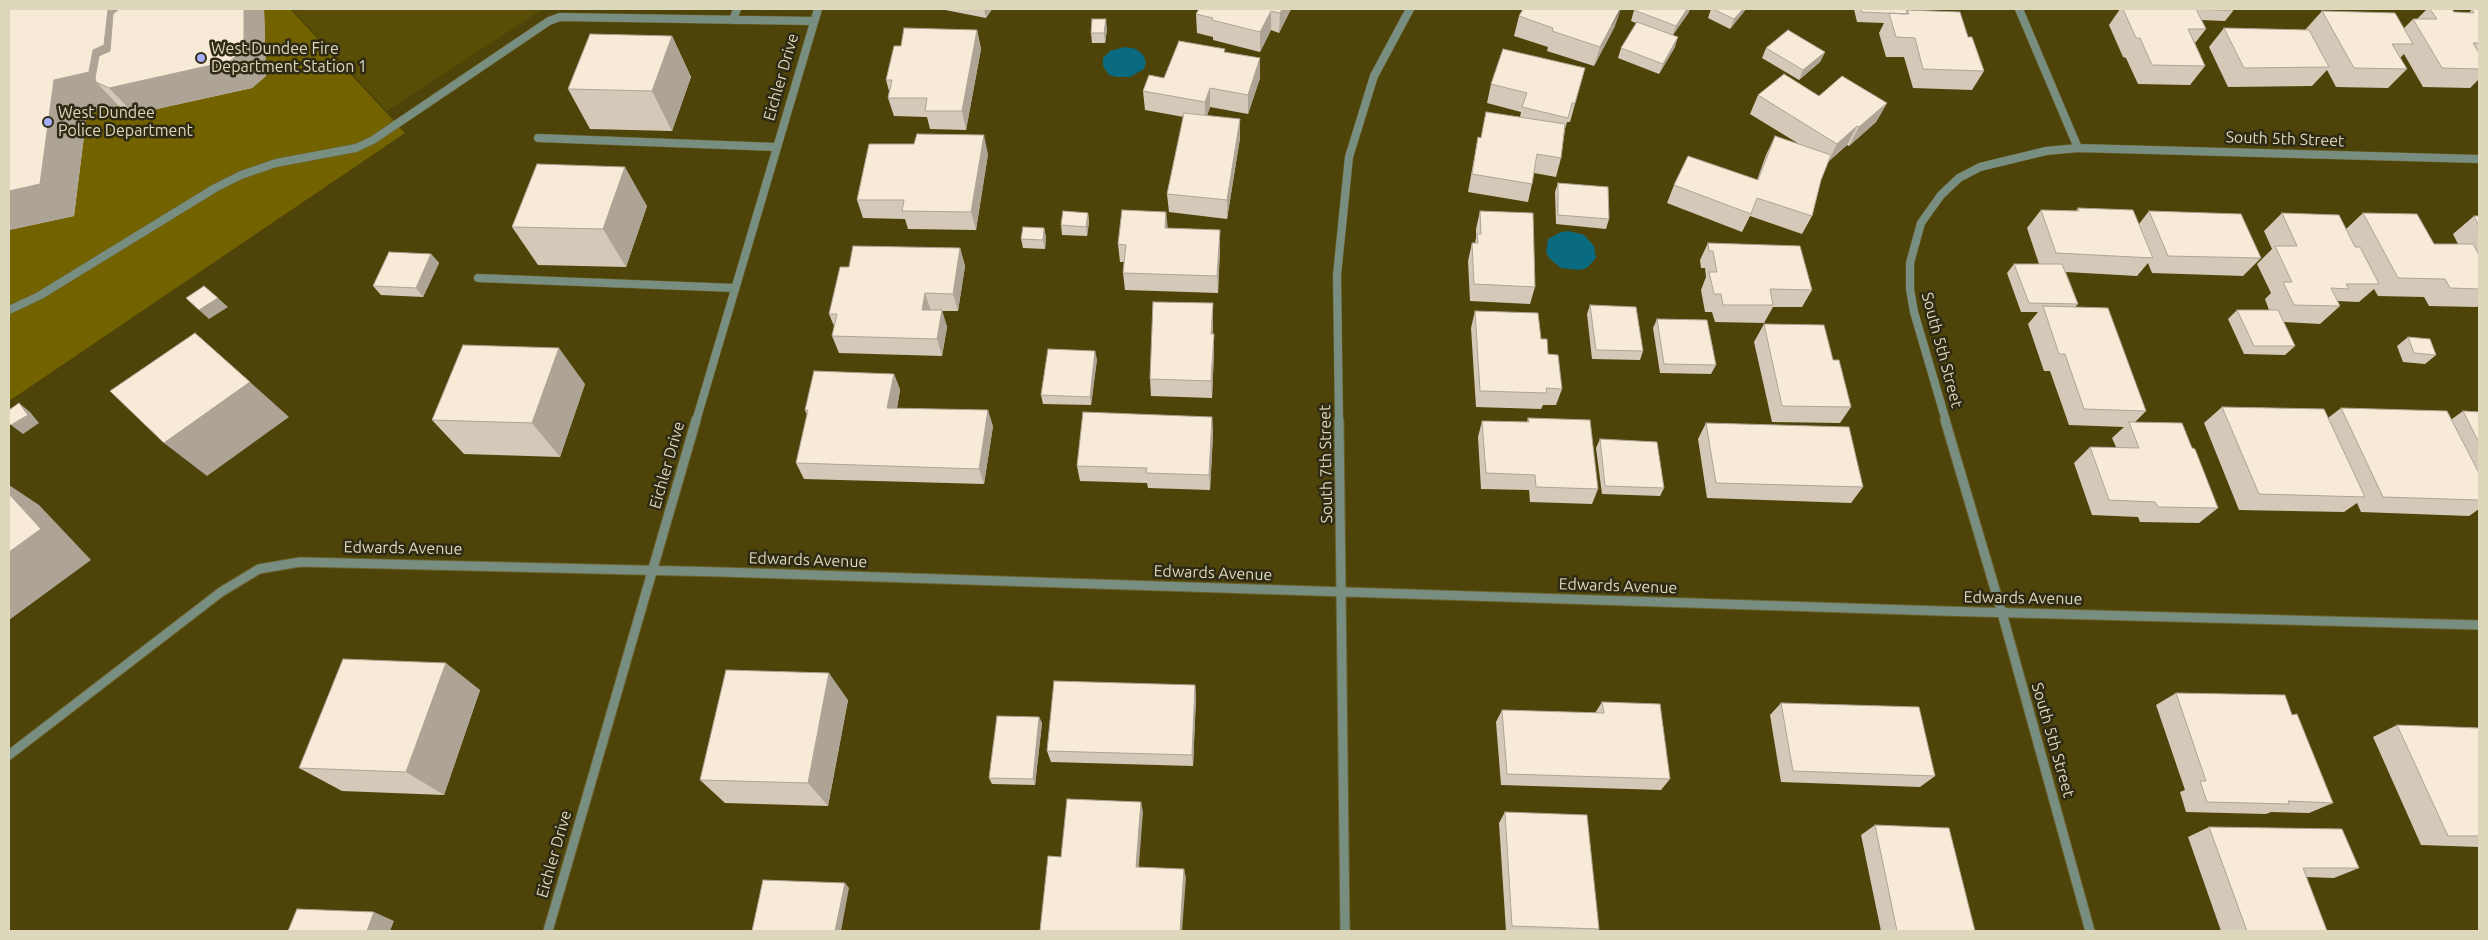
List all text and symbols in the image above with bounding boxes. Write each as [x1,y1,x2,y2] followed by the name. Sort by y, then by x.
[759,31,803,123] street label: Eichler Drive
[211,39,367,77] place label: West Dundee Fire Department Station 1
[195,52,207,64] marker: West Dundee Fire Department Station 1
[58,103,193,141] place label: West Dundee Police Department
[42,116,54,128] marker: West Dundee Police Department
[2225,127,2345,151] street label: South 5th Street
[1917,290,1967,410] street label: South 5th Street
[1315,404,1337,524] street label: South 7th Street
[645,419,689,511] street label: Eichler Drive
[343,537,463,559] street label: Edwards Avenue
[748,548,868,572] street label: Edwards Avenue
[1153,561,1273,585] street label: Edwards Avenue
[1558,574,1678,598] street label: Edwards Avenue
[1963,587,2083,609] street label: Edwards Avenue
[2027,680,2079,800] street label: South 5th Street
[532,808,576,900] street label: Eichler Drive

